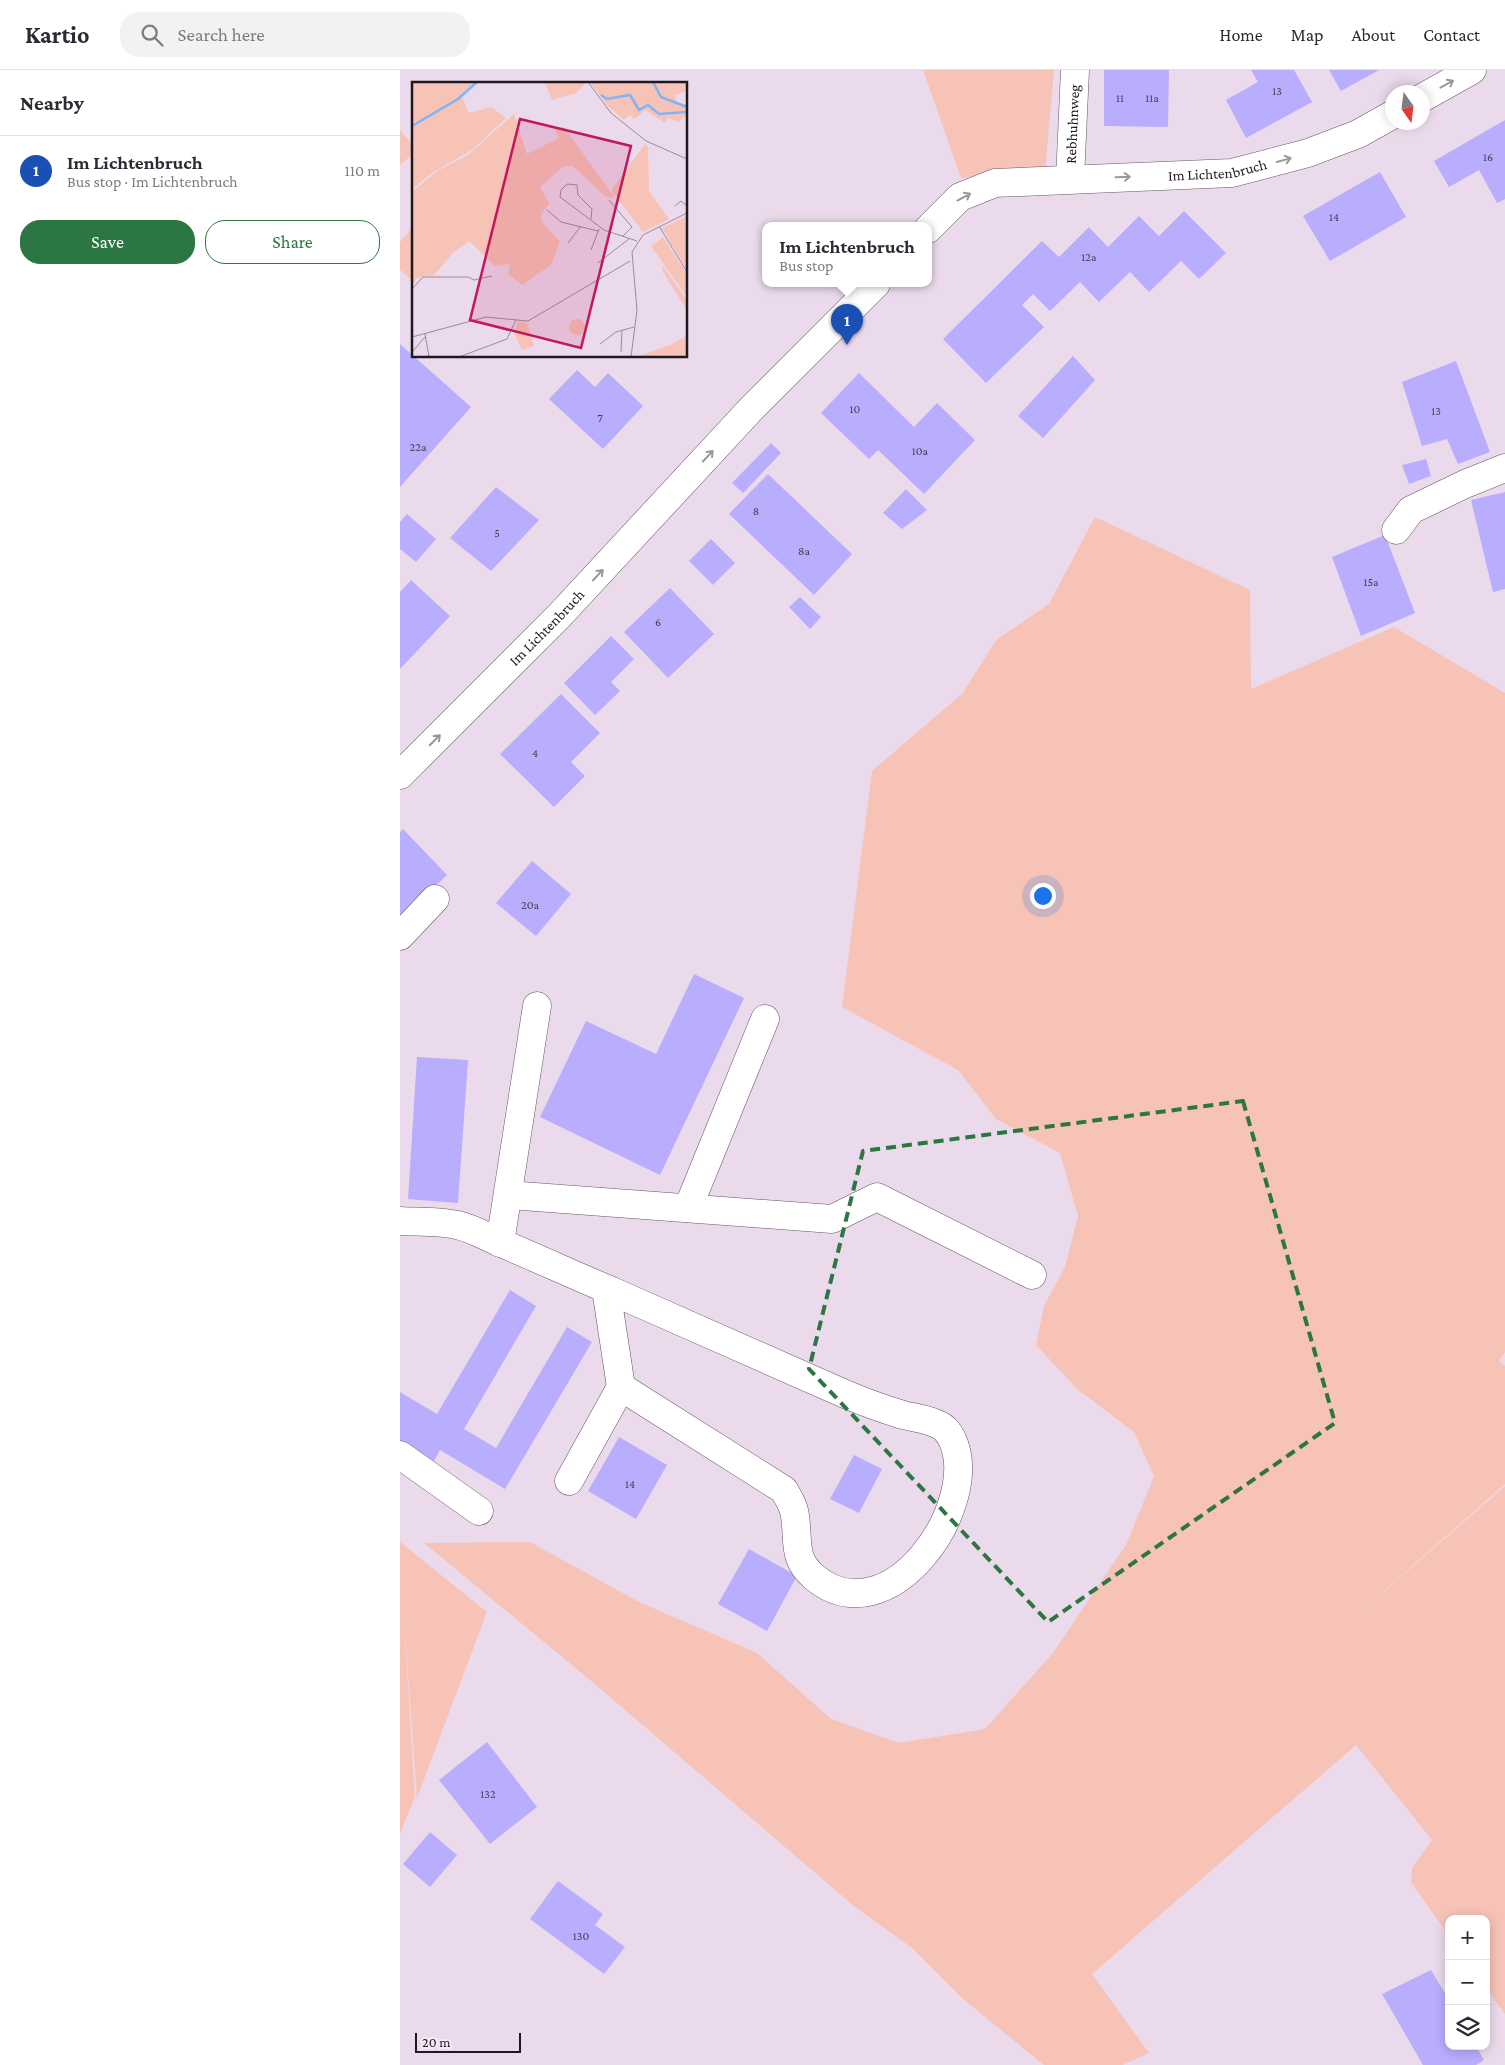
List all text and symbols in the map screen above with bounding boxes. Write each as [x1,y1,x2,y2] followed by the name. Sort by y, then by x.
[120,12,470,57] search box
[25,21,90,48] text: Kartio
[138,21,166,49] icon: search
[178,24,265,45] text: Search here
[1220,25,1263,45] text: Home
[1291,25,1323,45] text: Map
[1351,25,1395,45] text: About
[1423,25,1480,45] text: Contact
[1440,79,1455,89] one-way arrow
[412,82,688,358] inset map
[1063,84,1083,164] street label: Rebhuhnweg
[1272,84,1282,98] house number: 13
[1385,85,1430,130] north arrow
[20,91,84,115] text: Nearby
[1116,91,1124,105] house number: 11
[1145,91,1159,105] house number: 11a
[1483,150,1493,164] house number: 16
[67,152,203,173] text: Im Lichtenbruch
[1275,154,1291,164] one-way arrow
[1168,156,1269,184] street label: Im Lichtenbruch
[33,162,39,179] text: 1
[344,162,380,179] text: 110 m
[67,173,238,190] text: Bus stop · Im Lichtenbruch
[1115,173,1131,182] one-way arrow
[956,192,971,202] one-way arrow
[1329,210,1339,224] house number: 14
[20,220,195,264] button: Save
[205,220,380,264] button: Share
[762,222,932,287] popup
[779,236,915,257] text: Im Lichtenbruch
[1081,250,1097,264] house number: 12a
[779,257,833,274] text: Bus stop
[831,304,863,345] pin: 1
[850,402,861,416] house number: 10
[1431,404,1441,418] house number: 13
[597,411,603,425] house number: 7
[410,440,427,454] house number: 22a
[912,444,929,458] house number: 10a
[702,449,714,462] one-way arrow
[753,504,759,518] house number: 8
[494,526,500,540] house number: 5
[798,544,810,558] house number: 8a
[592,568,604,581] one-way arrow
[1363,575,1379,589] house number: 15a
[506,586,587,669] street label: Im Lichtenbruch
[655,615,661,629] house number: 6
[428,734,441,746] one-way arrow
[532,746,538,760] house number: 4
[1030,883,1056,909] your location
[521,898,539,912] house number: 20a
[625,1477,635,1491] house number: 14
[480,1787,496,1801] house number: 132
[1445,1915,1490,2050] map controls
[1445,1915,1490,1960] button: +
[573,1929,589,1943] house number: 130
[1445,1960,1490,2005] button: −
[1445,2005,1490,2050] button: layers
[415,2030,521,2053] scale bar
[422,2034,450,2050] text: 20 m

